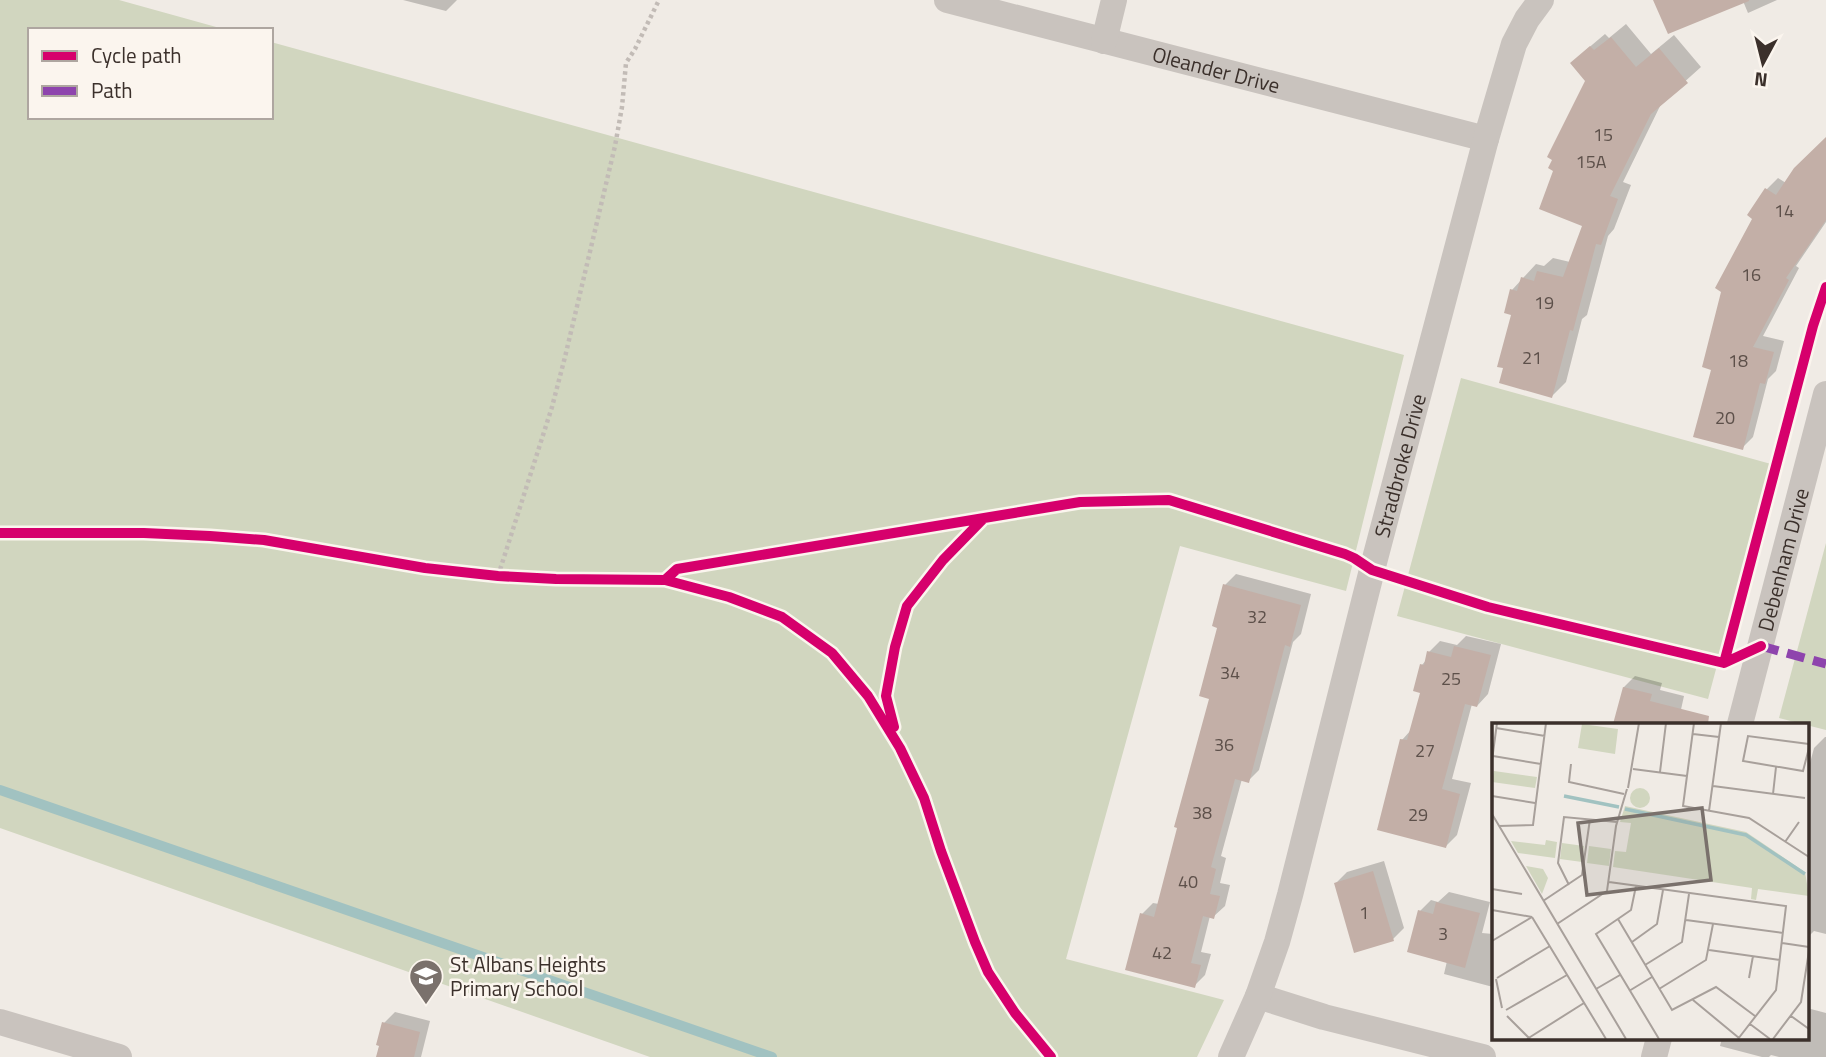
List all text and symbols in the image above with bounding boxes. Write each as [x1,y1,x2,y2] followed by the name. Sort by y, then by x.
[28,28,273,119] legend
[1728,28,1798,98] north arrow
[1149,38,1283,101] street label: Oleander Drive
[91,39,182,71] text: Cycle path
[1753,65,1769,96] text: N
[91,74,133,106] text: Path
[1593,121,1613,148] house number: 15
[1576,148,1607,175] house number: 15A
[1774,197,1794,224] house number: 14
[1741,261,1761,288] house number: 16
[1534,289,1554,316] house number: 19
[1522,344,1542,371] house number: 21
[1728,347,1748,374] house number: 18
[1365,390,1434,541] street label: Stradbroke Drive
[1715,404,1735,431] house number: 20
[1749,484,1817,635] street label: Debenham Drive
[1247,603,1267,630] house number: 32
[1220,659,1240,686] house number: 34
[1441,665,1461,692] house number: 25
[1492,723,1808,1040] inset map
[1214,731,1234,758] house number: 36
[1415,737,1435,764] house number: 27
[1192,799,1212,826] house number: 38
[1408,801,1428,828] house number: 29
[1178,868,1198,895] house number: 40
[1359,899,1369,926] house number: 1
[1438,920,1448,947] house number: 3
[1152,939,1172,966] house number: 42
[450,948,606,1004] place label: St Albans Heights Primary School
[407,957,445,1006] school or university icon: St Albans Heights Primary School

